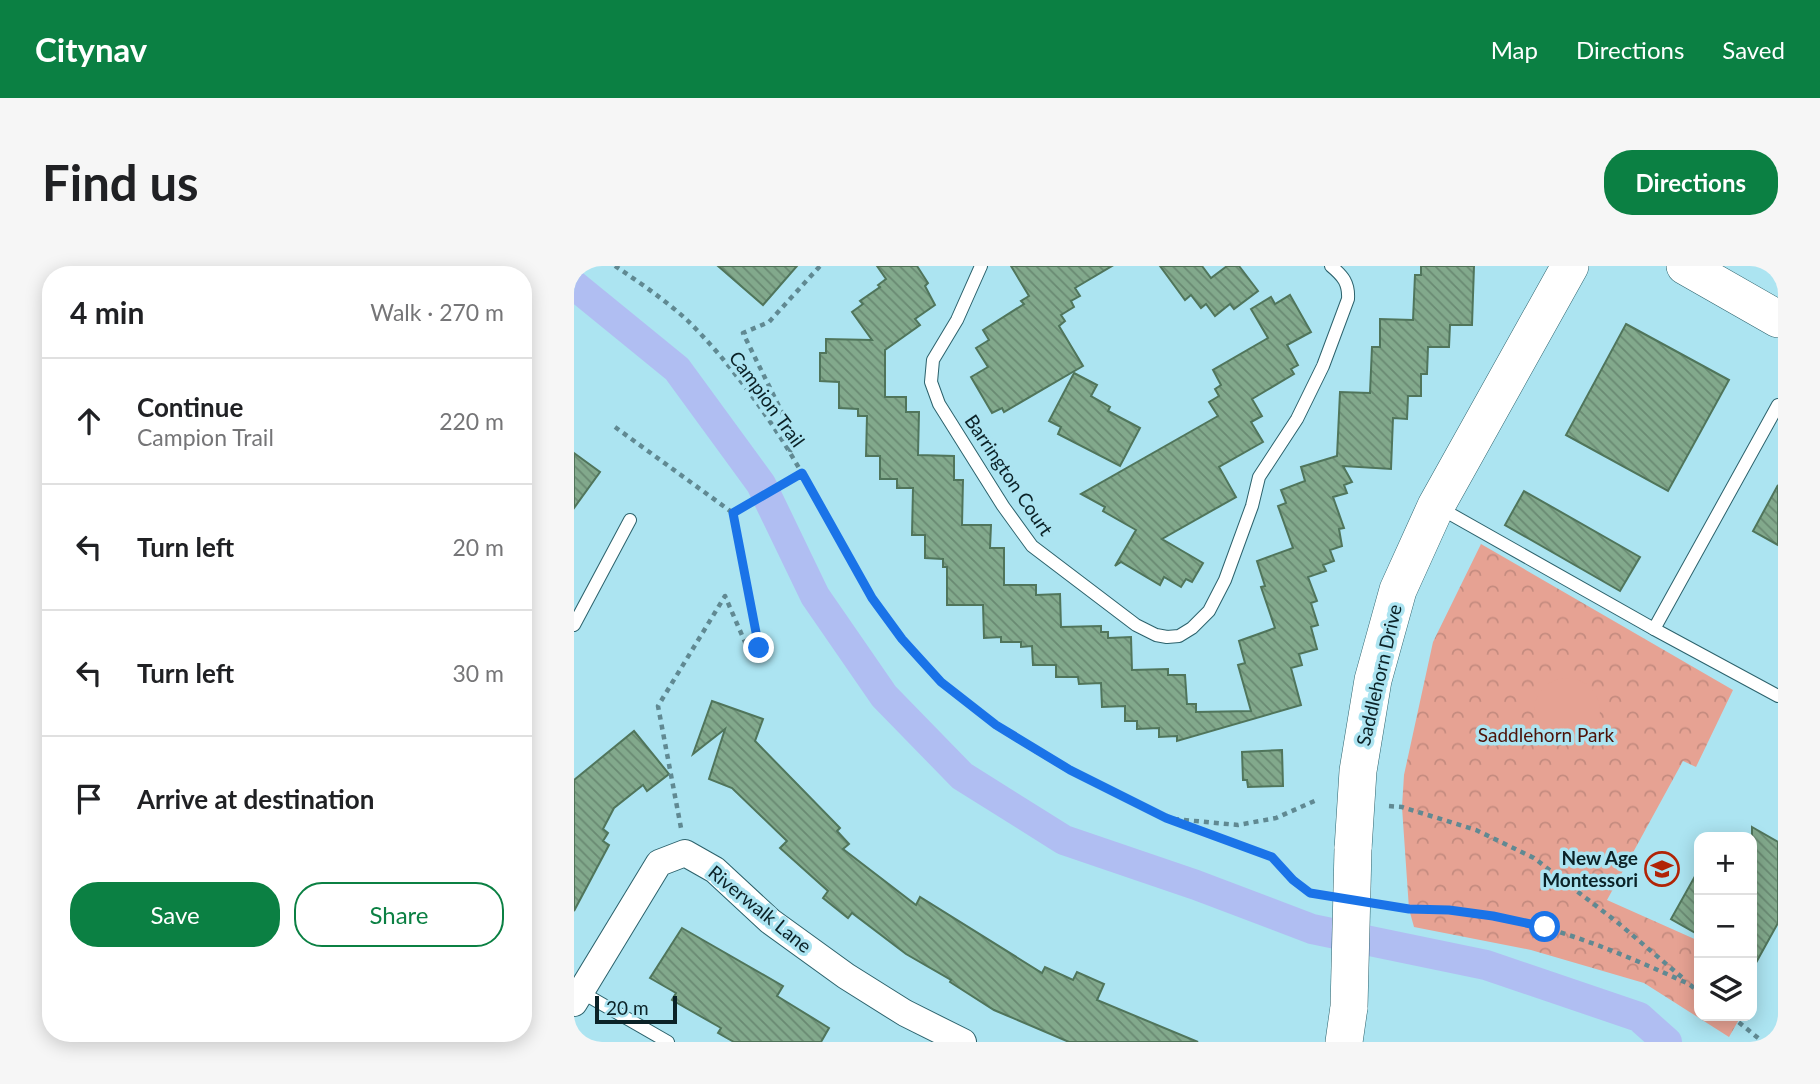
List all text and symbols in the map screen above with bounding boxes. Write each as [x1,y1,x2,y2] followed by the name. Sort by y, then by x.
[35,29,147,69] text: Citynav
[1491,35,1538,64] text: Map
[1576,35,1684,64] text: Directions
[1722,35,1785,64] text: Saved
[1604,150,1778,215] button: Directions
[42,153,199,211] text: Find us
[70,294,144,330] text: 4 min
[370,298,504,326] text: Walk · 270 m
[725,346,810,451] street label: Campion Trail
[137,391,243,423] text: Continue
[70,402,108,440] icon: ahead
[439,407,504,435] text: 220 m
[960,410,1058,540] street label: Barrington Court
[137,423,274,451] text: Campion Trail
[70,528,108,566] icon: left
[137,531,234,563] text: Turn left
[453,533,504,561] text: 20 m
[1351,602,1406,748] street label: Saddlehorn Drive
[743,632,774,663] route end
[70,654,108,692] icon: left
[137,657,234,689] text: Turn left
[453,659,504,687] text: 30 m
[1478,723,1614,746] park label: Saddlehorn Park
[70,780,108,818] icon: arrive
[137,783,374,815] text: Arrive at destination
[1694,832,1757,1021] map controls
[1694,832,1757,895] button: +
[1542,846,1638,891] place label: New Age Montessori
[1643,850,1681,888] school or university icon: New Age Montessori
[704,860,816,957] street label: Riverwalk Lane
[70,882,280,947] button: Save
[294,882,504,947] button: Share
[1694,895,1757,958] button: −
[1529,911,1560,942] route start
[1694,958,1757,1021] button: layers
[595,993,677,1025] scale bar
[606,996,649,1019] text: 20 m

